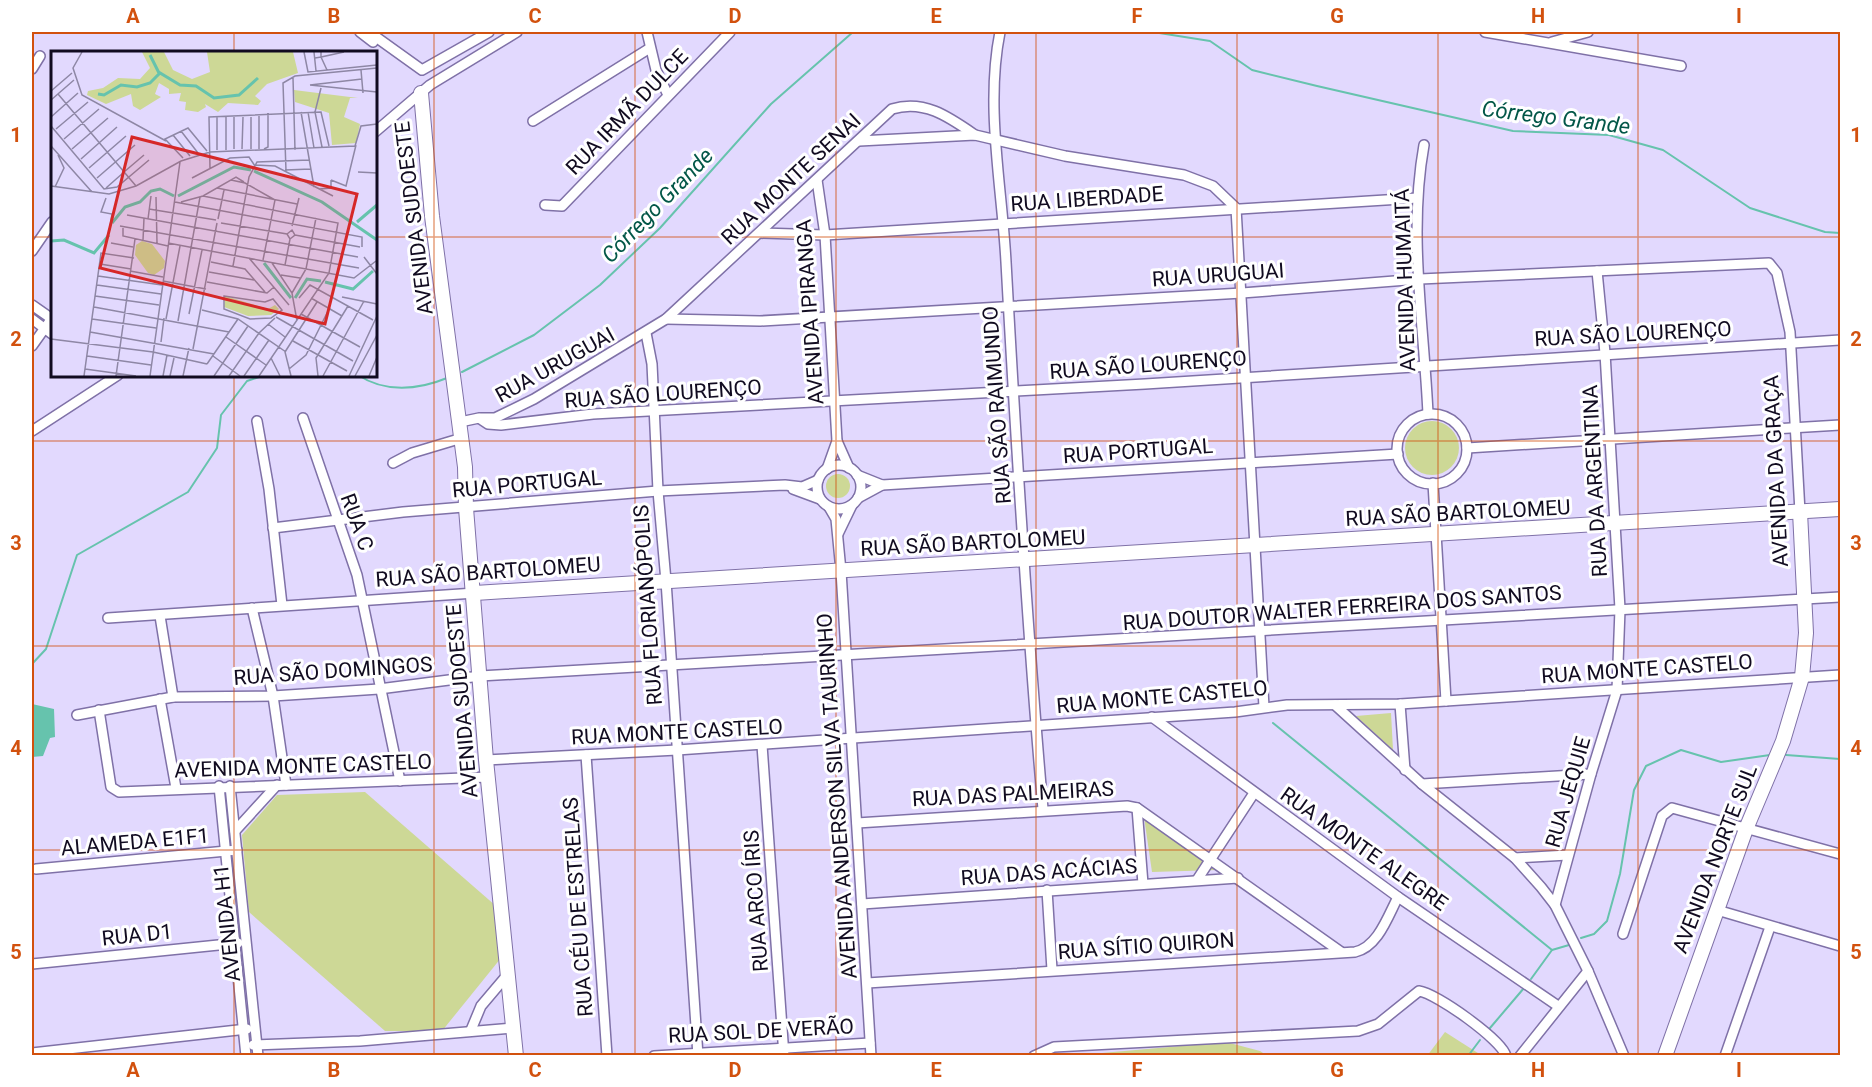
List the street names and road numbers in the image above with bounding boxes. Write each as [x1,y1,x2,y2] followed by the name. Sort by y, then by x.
[561,44,693,180] street label: RUA IRMÃ DULCE
[716,108,866,250] street label: RUA MONTE SENAI
[390,120,438,316] street label: AVENIDA SUDOESTE
[1010,182,1164,216] street label: RUA LIBERDADE
[1390,188,1420,372] street label: AVENIDA HUMAITÁ
[792,218,828,405] street label: AVENIDA IPIRANGA
[1151,258,1285,292] street label: RUA URUGUAI
[978,305,1016,505] street label: RUA SÃO RAIMUNDO
[1534,317,1732,351] street label: RUA SÃO LOURENÇO
[491,322,619,408] street label: RUA URUGUAI
[1049,346,1247,384] street label: RUA SÃO LOURENÇO
[1759,374,1793,567] street label: AVENIDA DA GRAÇA
[564,375,762,413] street label: RUA SÃO LOURENÇO
[1578,384,1612,578] street label: RUA DA ARGENTINA
[1062,434,1214,468] street label: RUA PORTUGAL
[451,465,603,503] street label: RUA PORTUGAL
[336,490,378,554] street label: RUA C
[1345,495,1571,531] street label: RUA SÃO BARTOLOMEU
[629,504,667,706] street label: RUA FLORIANÓPOLIS
[860,525,1086,561] street label: RUA SÃO BARTOLOMEU
[375,552,601,592] street label: RUA SÃO BARTOLOMEU
[1122,581,1562,635] street label: RUA DOUTOR WALTER FERREIRA DOS SANTOS
[442,603,482,799] street label: AVENIDA SUDOESTE
[812,612,862,980] street label: AVENIDA ANDERSON SILVA TAURINHO
[1541,650,1753,688] street label: RUA MONTE CASTELO
[233,652,433,690] street label: RUA SÃO DOMINGOS
[1055,676,1269,718] street label: RUA MONTE CASTELO
[571,714,783,750] street label: RUA MONTE CASTELO
[1541,734,1595,850] street label: RUA JEQUIE
[174,750,432,782] street label: AVENIDA MONTE CASTELO
[1668,761,1762,957] street label: AVENIDA NORTE SUL
[911,777,1115,811] street label: RUA DAS PALMEIRAS
[1276,782,1452,916] street label: RUA MONTE ALEGRE
[558,796,598,1018] street label: RUA CÉU DE ESTRELAS
[60,824,210,860] street label: ALAMEDA E1F1
[739,829,773,973] street label: RUA ARCO ÍRIS
[960,854,1138,890] street label: RUA DAS ACÁCIAS
[209,863,245,983] street label: AVENIDA H1
[101,919,173,951] street label: RUA D1
[1057,928,1235,964] street label: RUA SÍTIO QUIRON
[668,1014,854,1048] street label: RUA SOL DE VERÃO

